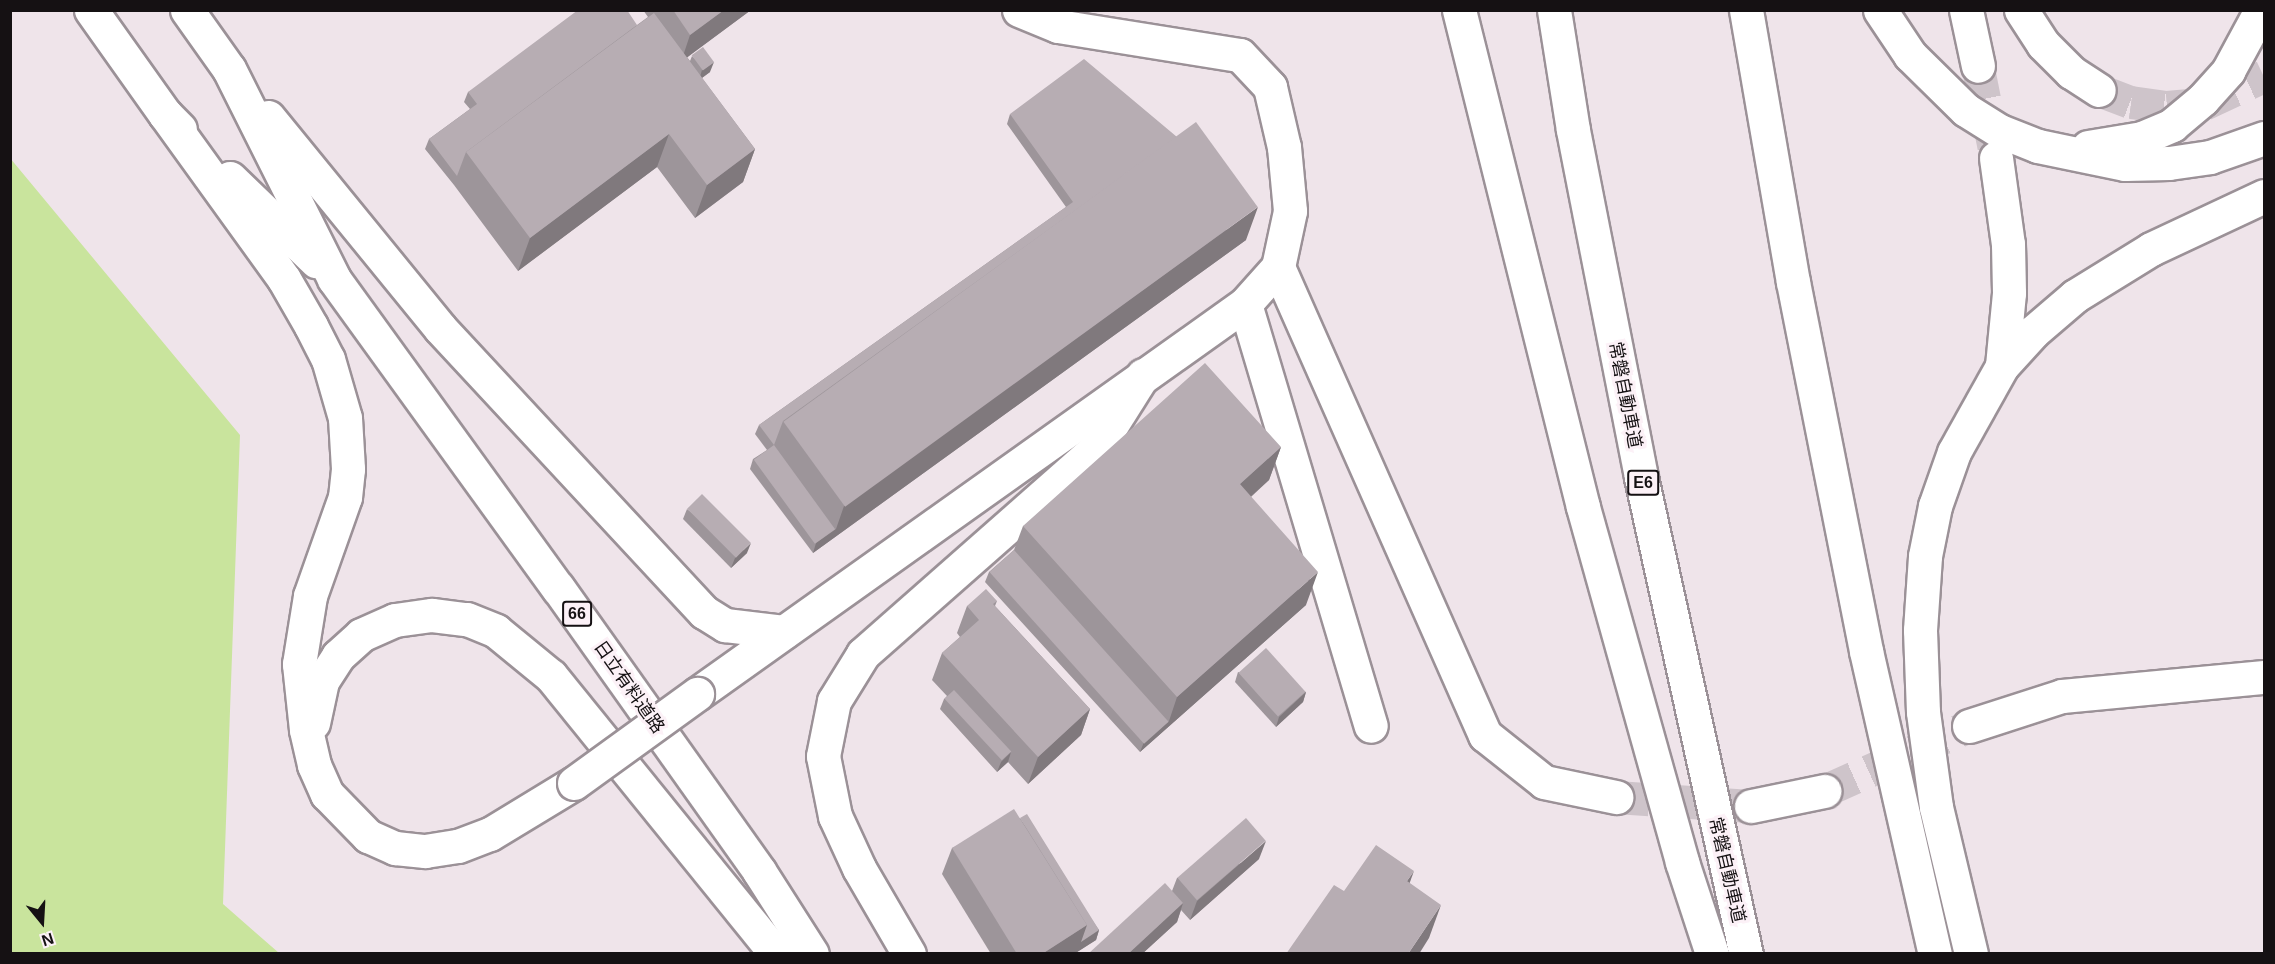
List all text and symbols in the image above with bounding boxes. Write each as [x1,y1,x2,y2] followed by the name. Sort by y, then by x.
[1604,340,1646,450] street label: 常磐自動車道
[1626,470,1660,496] road number: E6
[562,601,592,627] road number: 66
[589,637,669,737] street label: 日立有料道路
[1704,815,1750,925] street label: 常磐自動車道
[12,892,72,952] north arrow
[40,930,56,949] text: N

